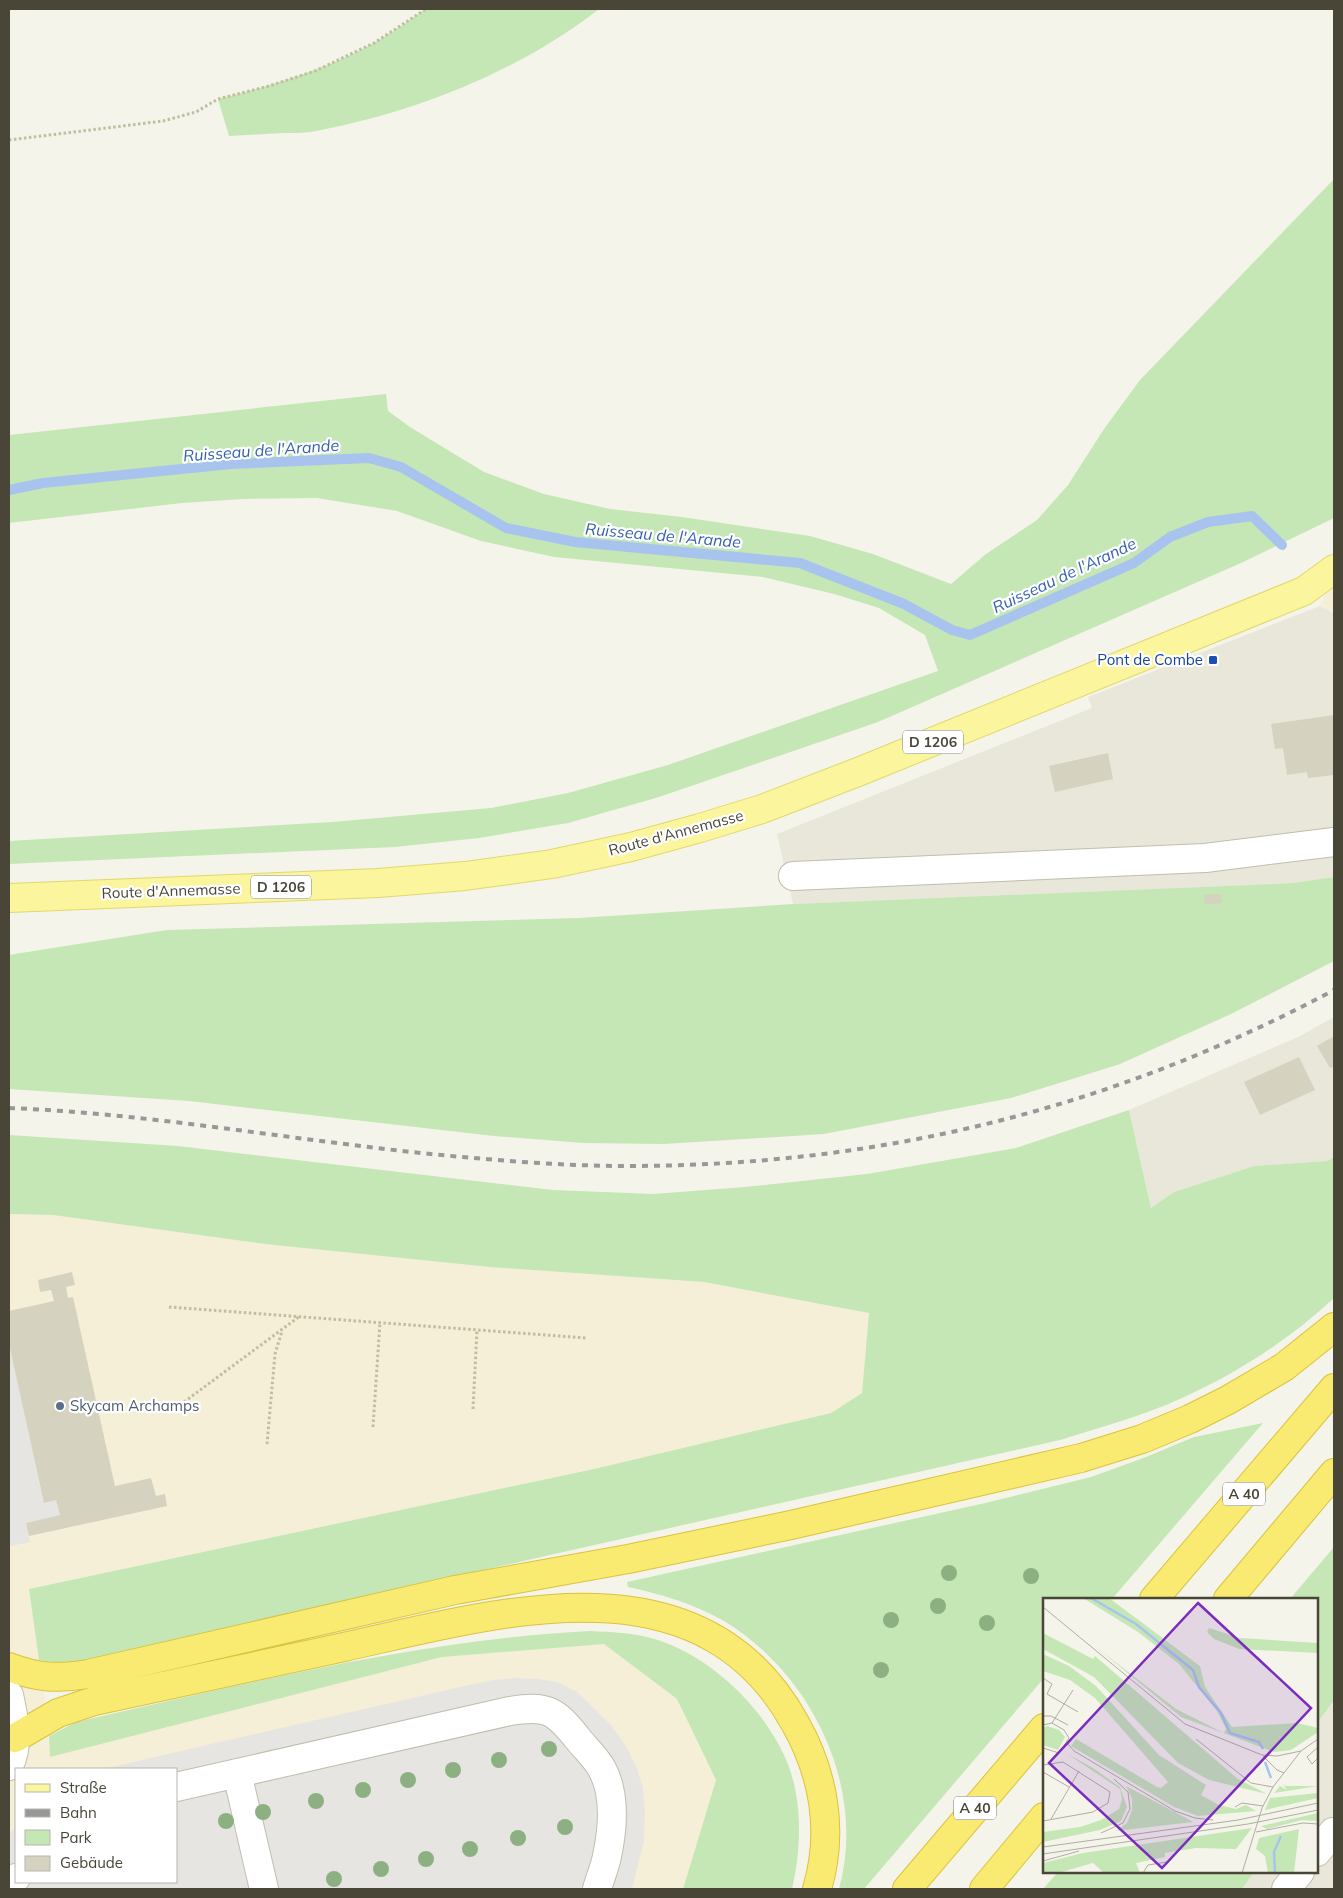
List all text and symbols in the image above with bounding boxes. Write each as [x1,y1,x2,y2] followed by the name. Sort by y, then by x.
[182,435,340,465] water label: Ruisseau de l'Arande
[584,518,742,552] water label: Ruisseau de l'Arande
[989,533,1139,617] water label: Ruisseau de l'Arande
[1097,650,1203,669] place label: Pont de Combe
[1207,654,1219,666] marker: Pont de Combe
[903,730,963,754] road number: D 1206
[606,805,745,860] street label: Route d'Annemasse
[251,876,311,899] road number: D 1206
[101,879,241,902] street label: Route d'Annemasse
[70,1396,199,1415] place label: Skycam Archamps
[54,1400,66,1412] marker: Skycam Archamps
[1223,1482,1265,1506] road number: A 40
[1043,1598,1318,1873] inset map
[15,1768,178,1883] legend
[60,1778,107,1797] text: Straße
[954,1796,996,1820] road number: A 40
[60,1803,97,1822] text: Bahn
[60,1828,92,1847] text: Park
[60,1853,123,1872] text: Gebäude

